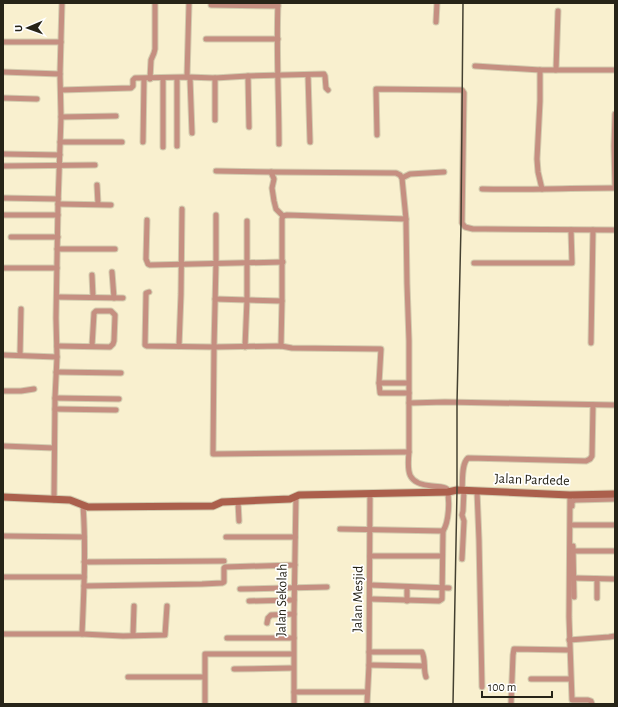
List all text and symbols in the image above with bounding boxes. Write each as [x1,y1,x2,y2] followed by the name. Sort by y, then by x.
[8,8,48,48] north arrow
[13,25,24,32] text: U
[494,472,570,488] street label: Jalan Pardede
[274,563,290,637] street label: Jalan Sekolah
[350,566,366,632] street label: Jalan Mesjid
[482,673,552,699] scale bar
[488,681,516,693] text: 100 m

